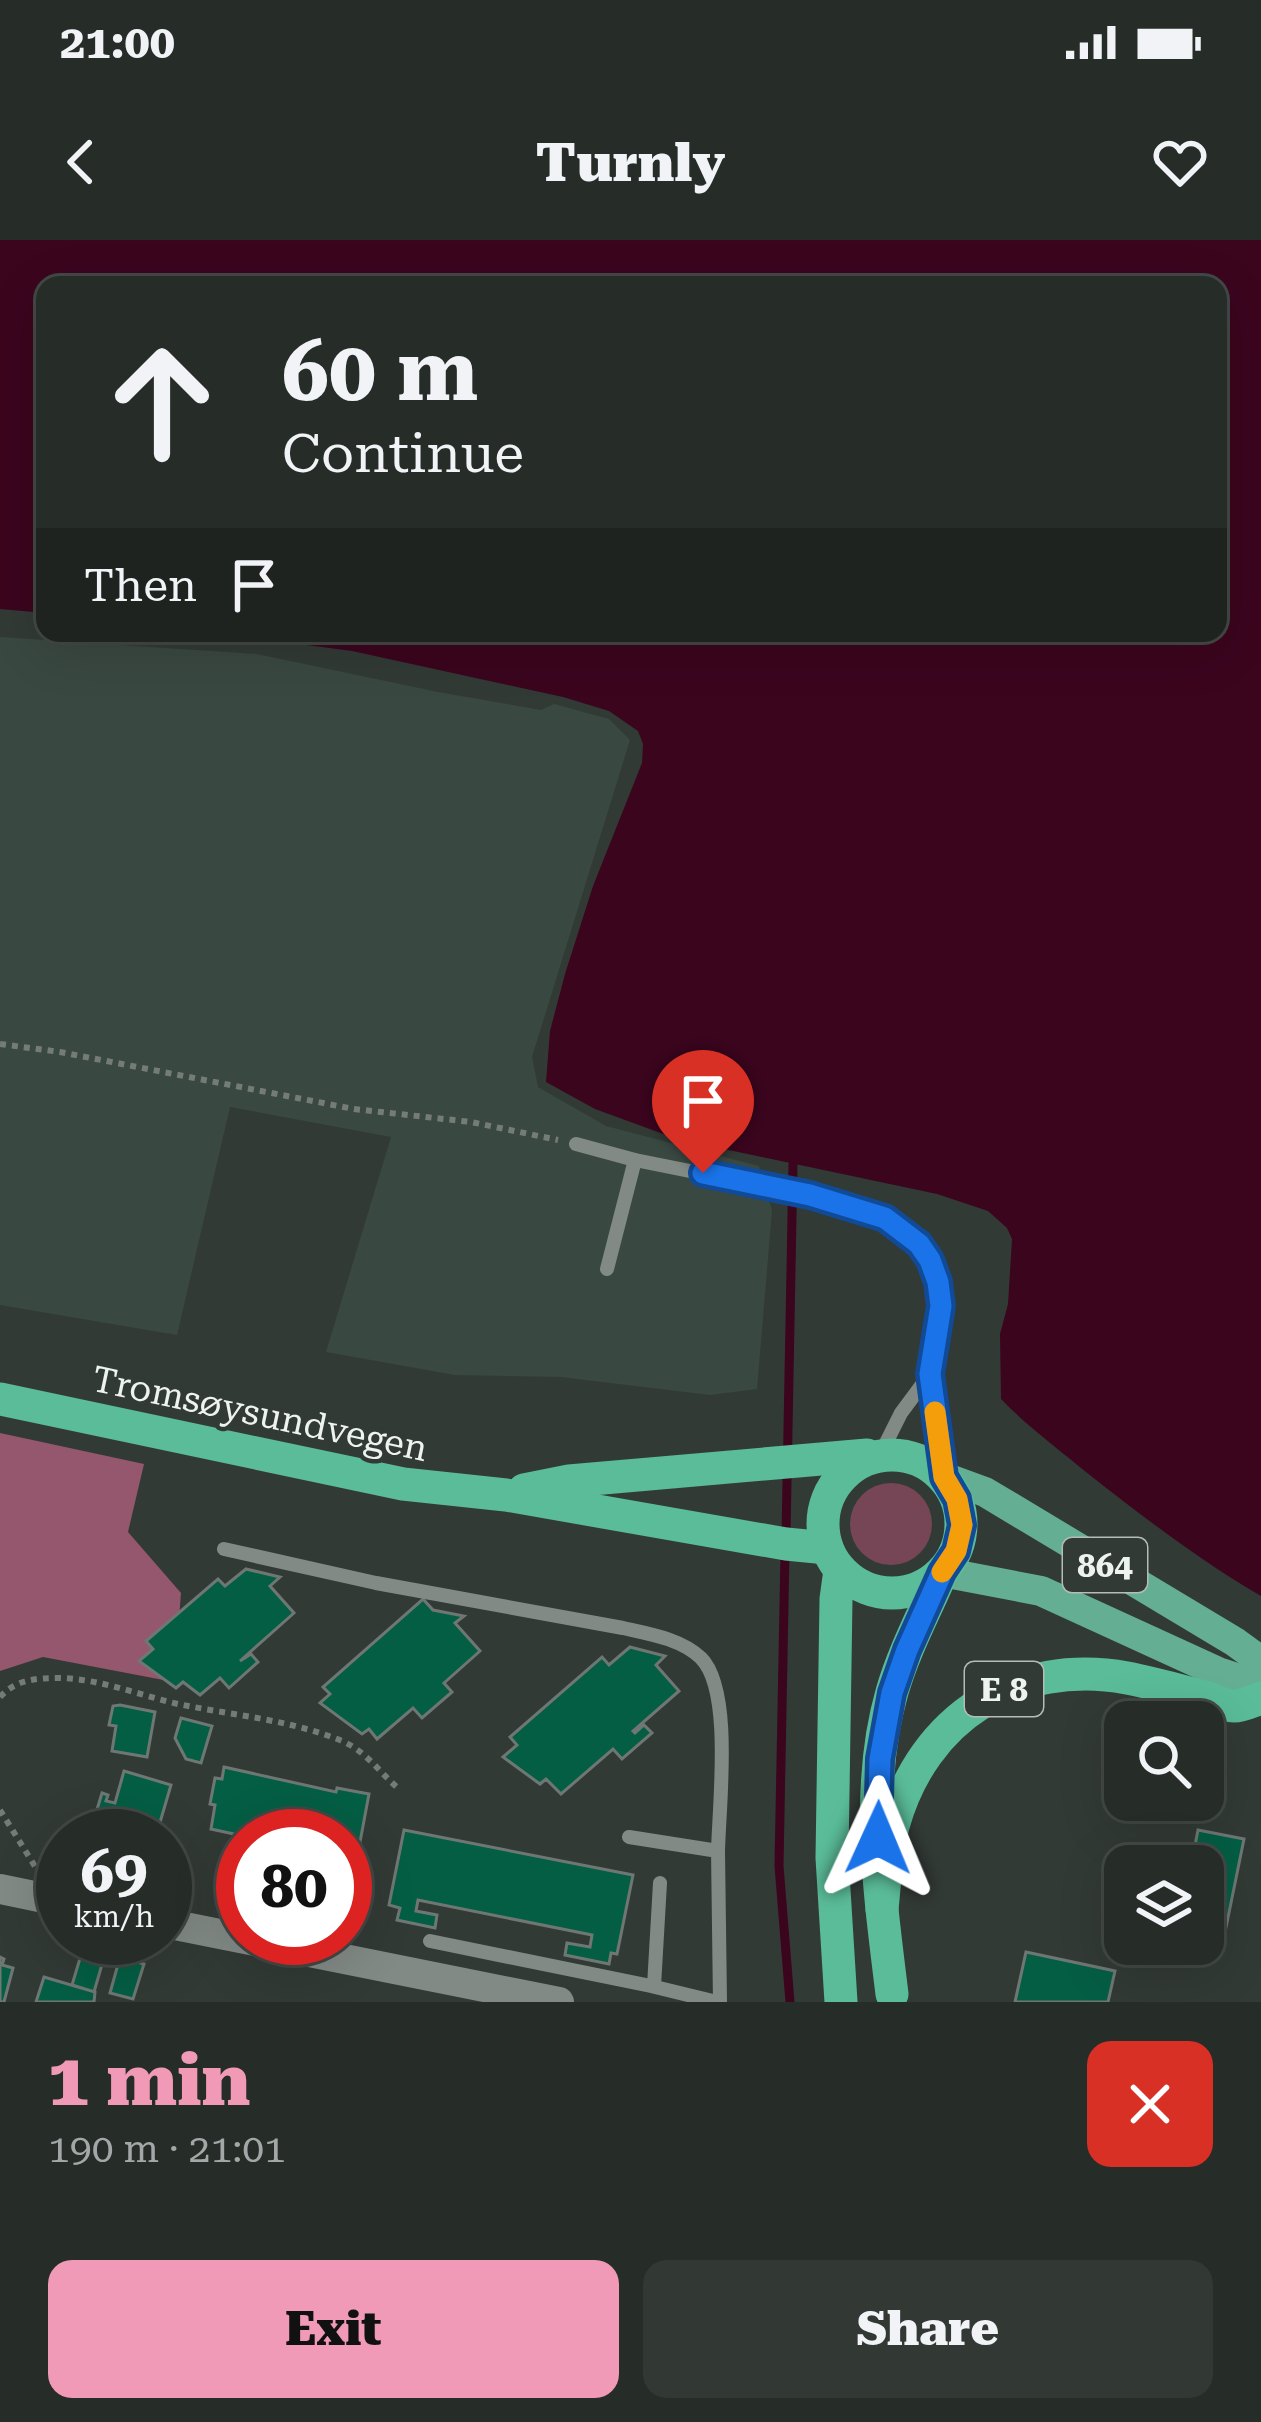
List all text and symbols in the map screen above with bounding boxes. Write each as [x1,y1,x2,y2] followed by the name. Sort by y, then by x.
[60,16,175,69] text: 21:00
[48,129,114,195] icon: back
[1147,129,1213,195] icon: heart
[536,131,725,194] text: Turnly
[282,322,478,420] text: 60 m
[84,324,240,480] icon: ahead
[282,422,524,485] text: Continue
[221,552,287,618] icon: arrive
[84,559,197,612] text: Then
[652,1050,754,1173] pin
[670,1068,736,1134] icon: arrive
[88,1358,431,1470] street label: Tromsøysundvegen
[1063,1538,1147,1592] road number: 864
[965,1662,1043,1716] road number: E 8
[1104,1701,1224,1965] map controls
[1104,1701,1224,1821] button: search
[815,1775,941,1901] position arrow
[216,1809,372,1965] speed limit sign: 80
[80,1836,148,1907] text: 69
[1104,1845,1224,1965] button: layers
[74,1899,154,1934] text: km/h
[48,2038,250,2123] text: 1 min
[1087,2041,1213,2167] button: close
[48,2126,286,2172] text: 190 m · 21:01
[48,2260,619,2398] button: Exit
[643,2260,1213,2398] button: Share

